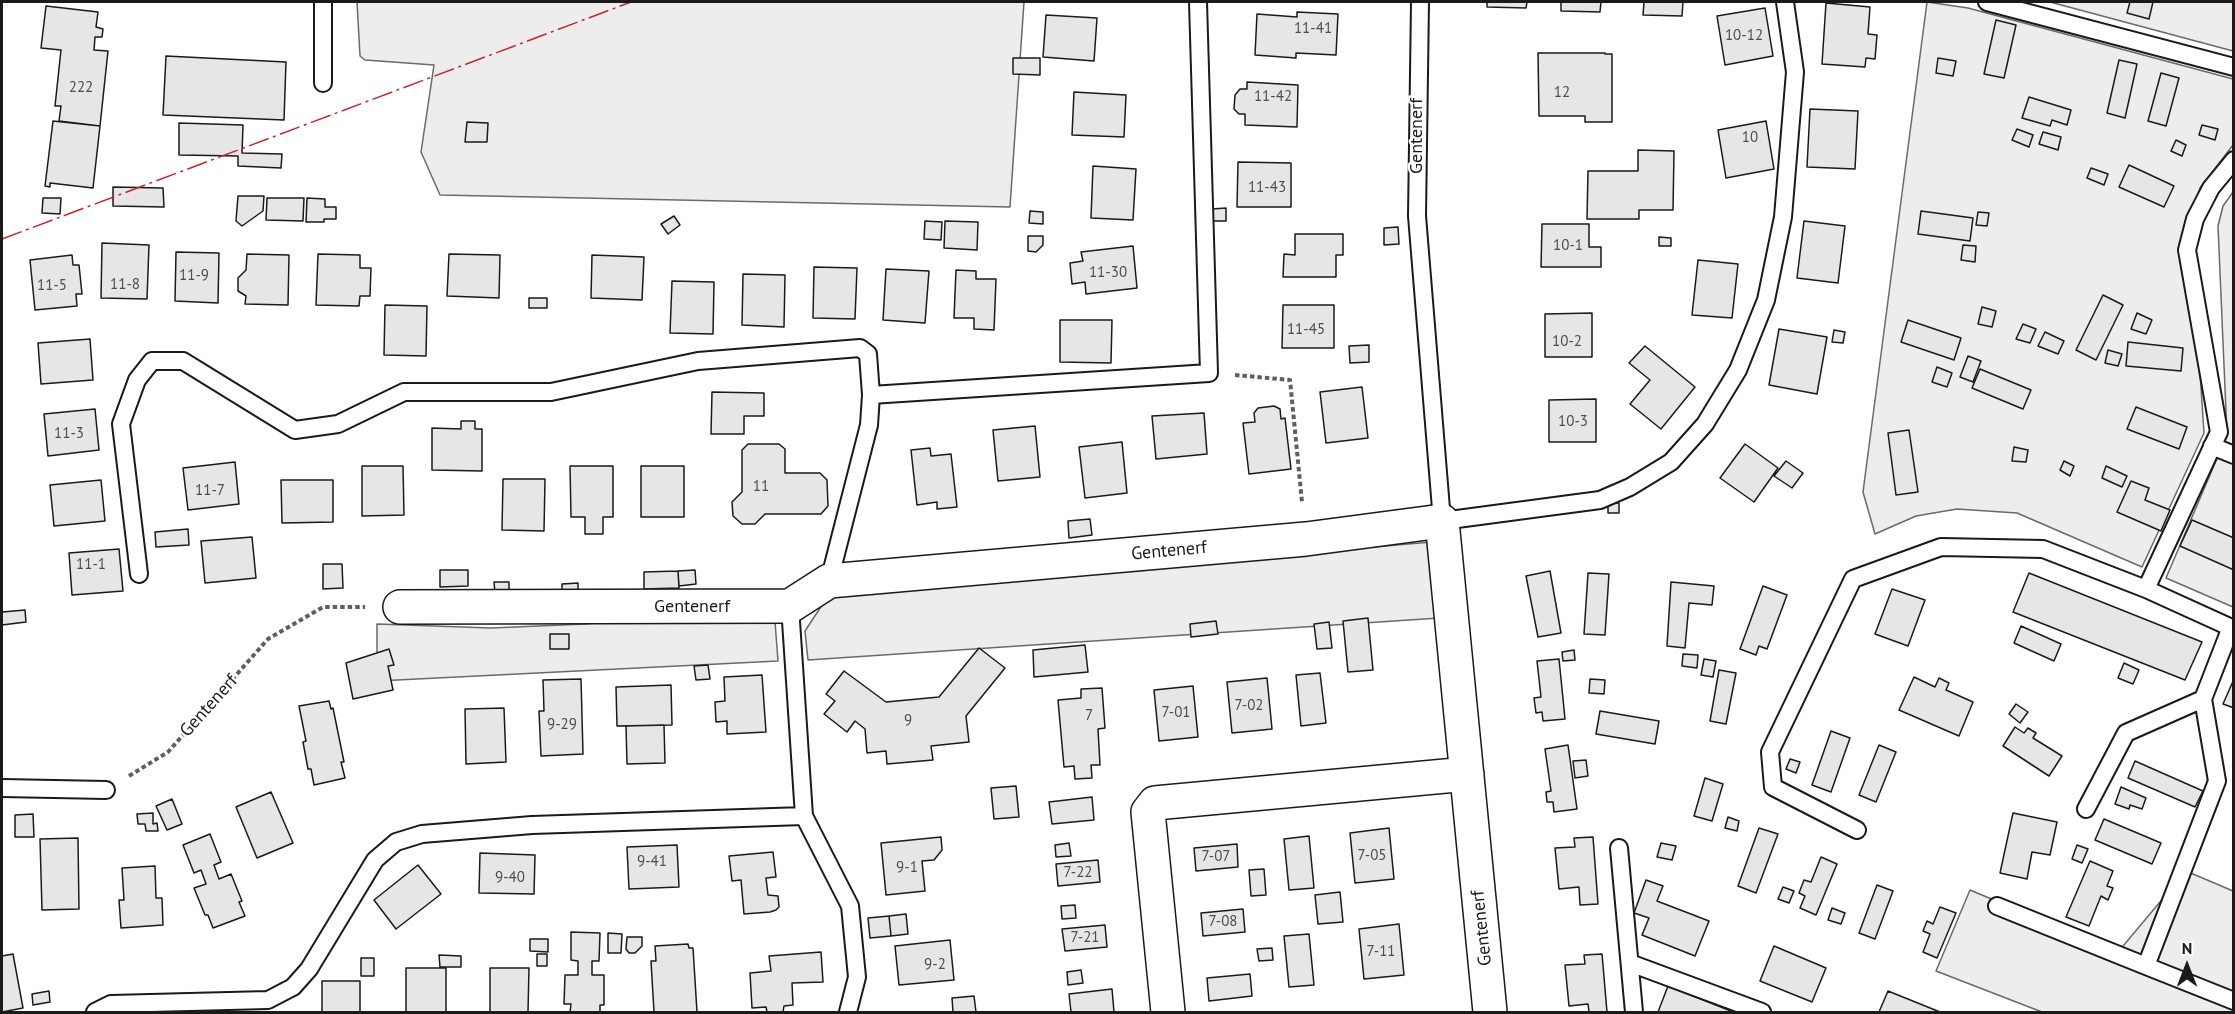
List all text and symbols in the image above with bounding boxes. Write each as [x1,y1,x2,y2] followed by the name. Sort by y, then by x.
[1294,20,1332,38] house number: 11-41
[1725,27,1763,45] house number: 10-12
[69,79,93,97] house number: 222
[1554,84,1570,102] house number: 12
[1254,88,1292,106] house number: 11-42
[1406,98,1428,174] street label: Gentenerf
[1742,129,1758,147] house number: 10
[1248,179,1286,197] house number: 11-43
[1553,237,1583,255] house number: 10-1
[1089,264,1127,282] house number: 11-30
[179,267,209,285] house number: 11-9
[110,276,140,294] house number: 11-8
[37,277,67,295] house number: 11-5
[1287,321,1325,339] house number: 11-45
[1552,333,1582,351] house number: 10-2
[1558,413,1588,431] house number: 10-3
[54,425,84,443] house number: 11-3
[753,478,769,496] house number: 11
[195,482,225,500] house number: 11-7
[1130,537,1208,565] street label: Gentenerf
[76,556,106,574] house number: 11-1
[654,596,730,618] street label: Gentenerf
[176,671,242,741] street label: Gentenerf
[1235,697,1263,715] house number: 7-02
[1162,704,1190,722] house number: 7-01
[1085,707,1093,725] house number: 7
[904,712,912,730] house number: 9
[547,716,577,734] house number: 9-29
[1358,847,1386,865] house number: 7-05
[1202,848,1230,866] house number: 7-07
[637,853,667,871] house number: 9-41
[896,859,918,877] house number: 9-1
[1064,864,1092,882] house number: 7-22
[495,869,525,887] house number: 9-40
[1467,889,1497,967] street label: Gentenerf
[1209,913,1237,931] house number: 7-08
[1071,929,1099,947] house number: 7-21
[2157,936,2217,996] north arrow
[2182,938,2192,958] text: N
[1367,943,1395,961] house number: 7-11
[924,956,946,974] house number: 9-2

